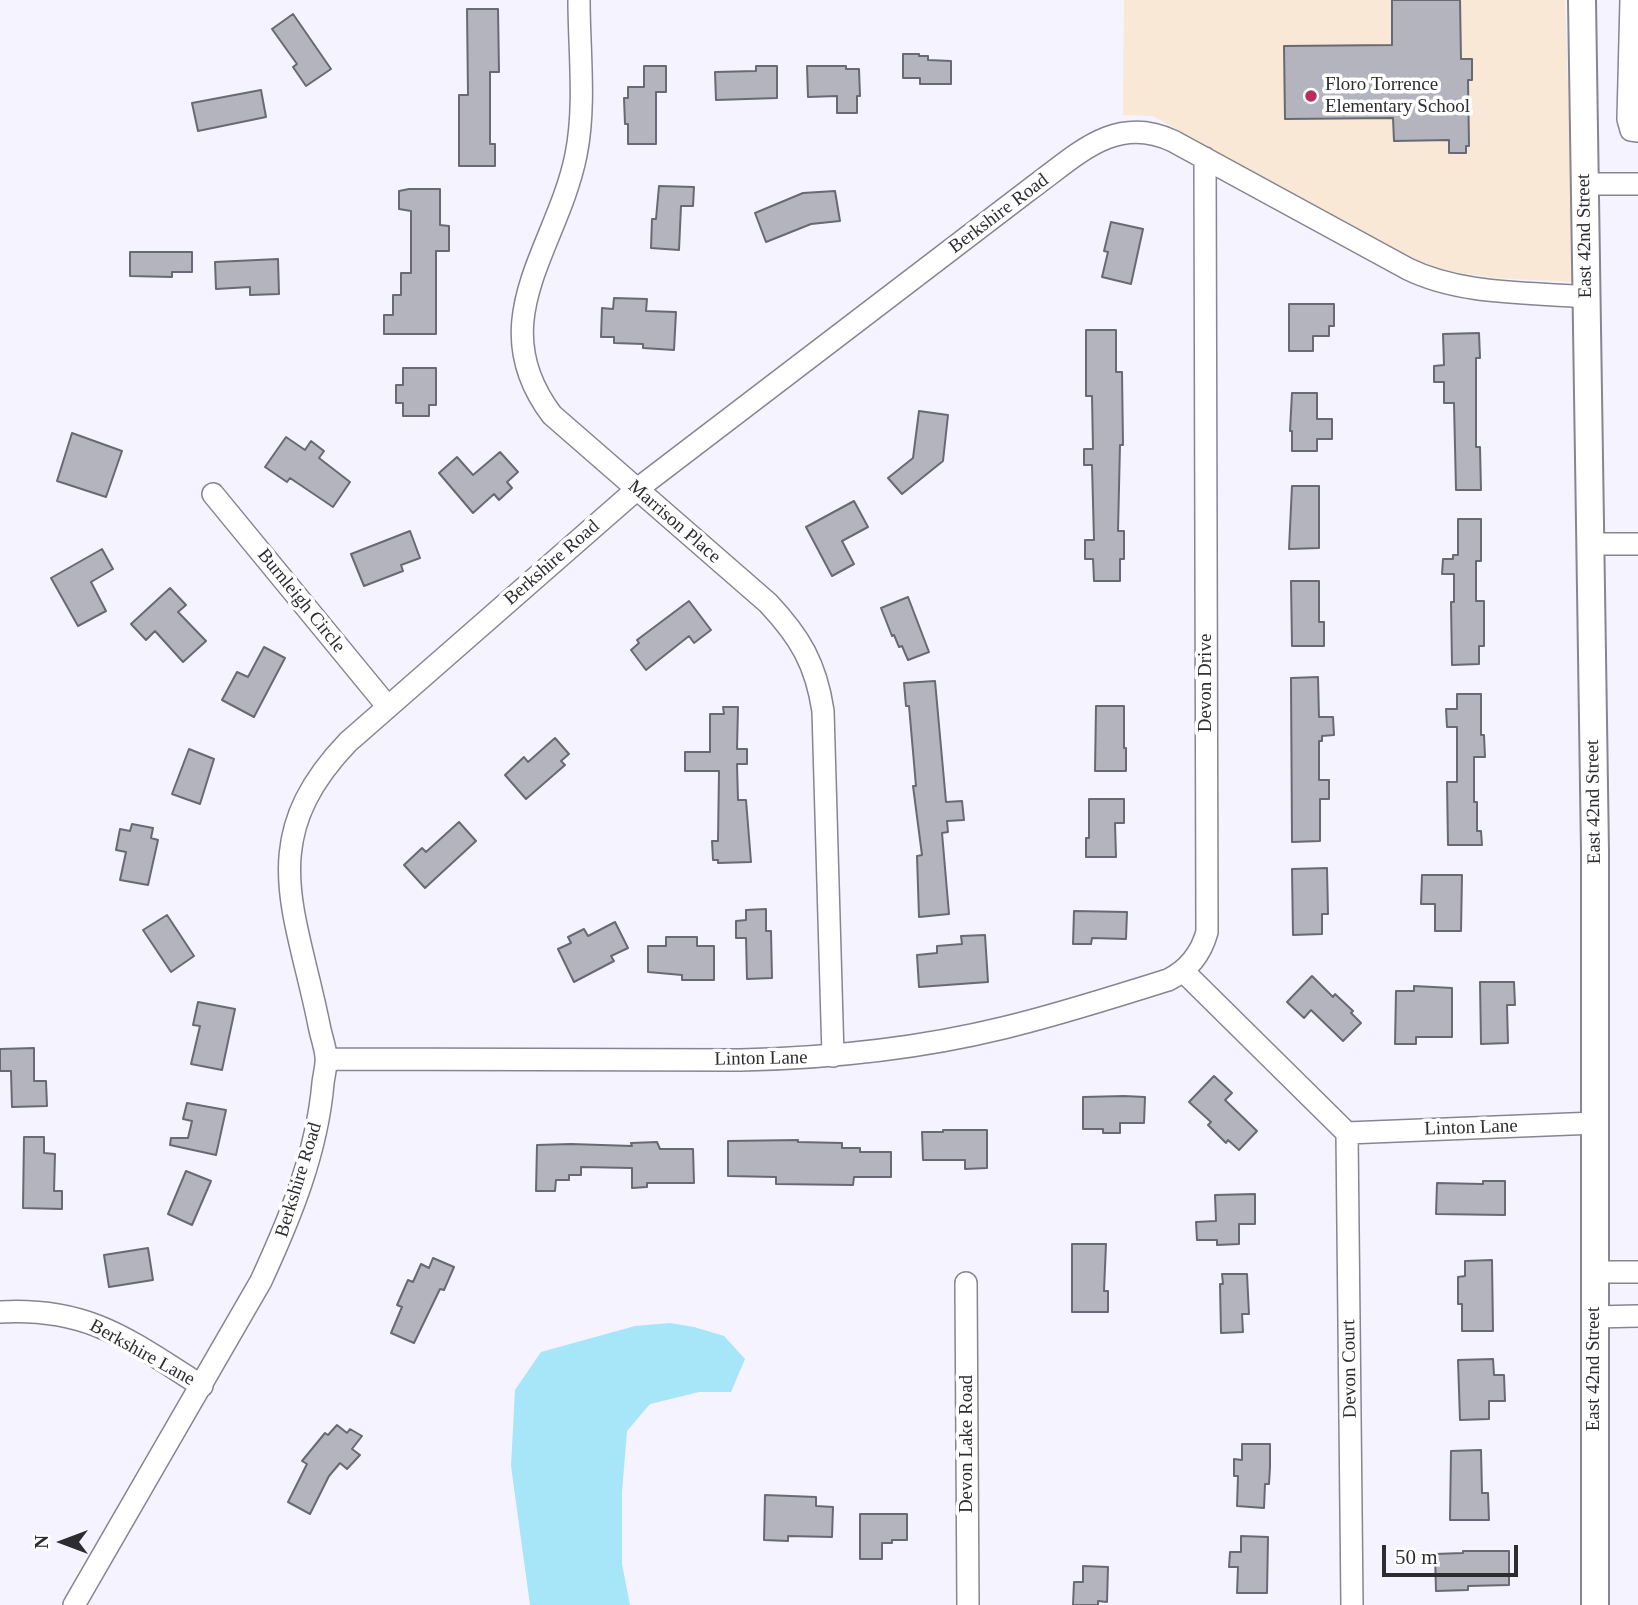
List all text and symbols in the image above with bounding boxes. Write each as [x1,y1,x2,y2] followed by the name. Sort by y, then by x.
[1325,74,1470,118] place label: Floro Torrence Elementary School
[1303,88,1319,104] marker: Floro Torrence Elementary School
[945,169,1053,259] street label: Berkshire Road
[1573,174,1597,298] street label: East 42nd Street
[623,475,725,569] street label: Marrison Place
[500,515,604,611] street label: Berkshire Road
[252,544,350,658] street label: Burnleigh Circle
[1195,634,1217,732] street label: Devon Drive
[1582,740,1606,864] street label: East 42nd Street
[714,1047,808,1071] street label: Linton Lane
[1424,1115,1518,1141] street label: Linton Lane
[271,1120,327,1240] street label: Berkshire Road
[1583,1307,1605,1431] street label: East 42nd Street
[85,1315,199,1391] street label: Berkshire Lane
[1338,1319,1362,1419] street label: Devon Court
[956,1375,978,1513] street label: Devon Lake Road
[28,1507,98,1577] north arrow
[1386,1532,1522,1576] scale bar
[31,1535,52,1549] text: N
[1395,1545,1438,1569] text: 50 m

